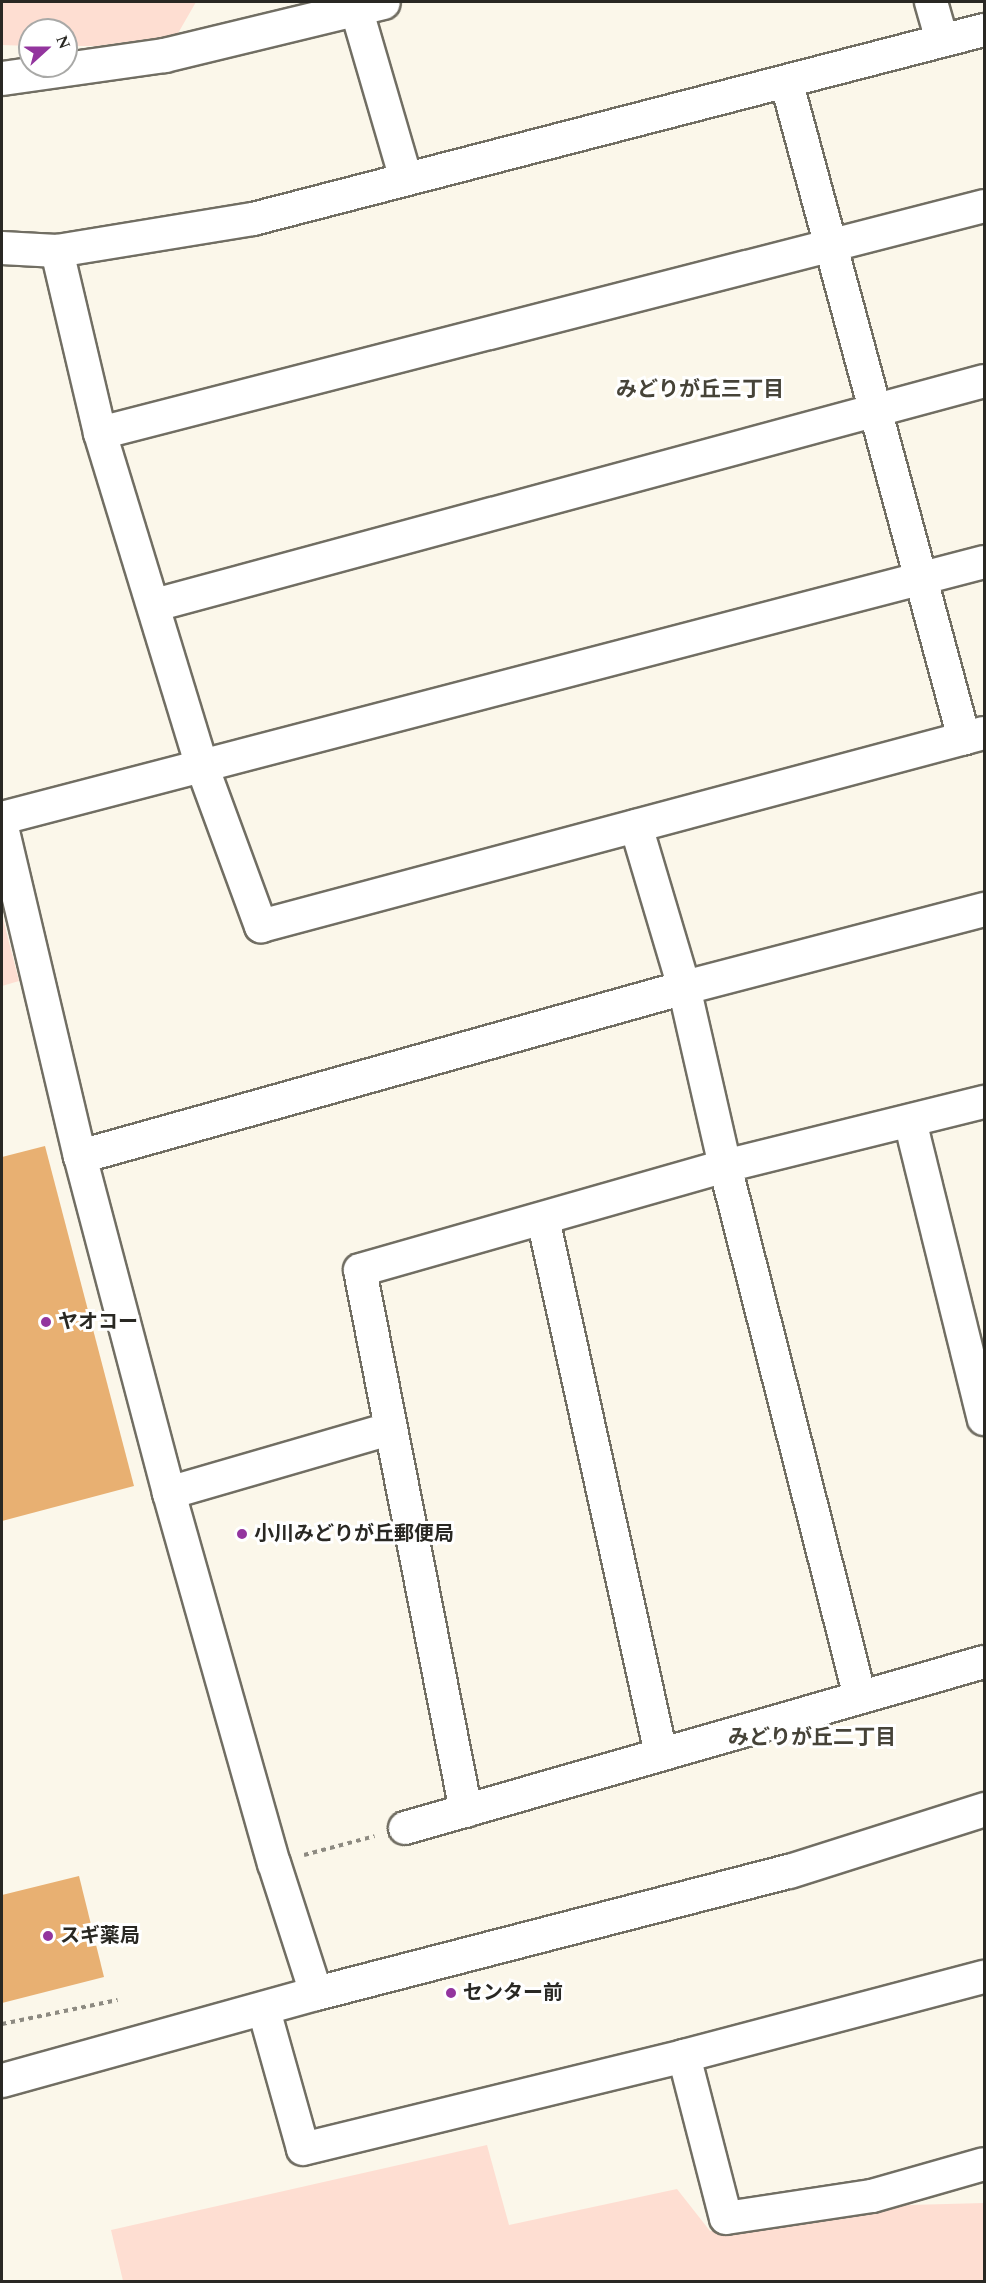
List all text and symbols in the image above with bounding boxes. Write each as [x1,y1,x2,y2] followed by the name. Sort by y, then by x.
[18,18,78,78] north arrow
[49,32,76,53] text: N
[616,377,784,403] district label: みどりが丘三丁目
[58,1310,138,1334] place label: ヤオコー
[39,1315,53,1329] marker: ヤオコー
[254,1522,454,1546] place label: 小川みどりが丘郵便局
[235,1527,249,1541] marker: 小川みどりが丘郵便局
[728,1725,896,1751] district label: みどりが丘二丁目
[60,1924,140,1948] place label: スギ薬局
[41,1929,55,1943] marker: スギ薬局
[463,1981,563,2005] place label: センター前
[444,1986,458,2000] marker: センター前

